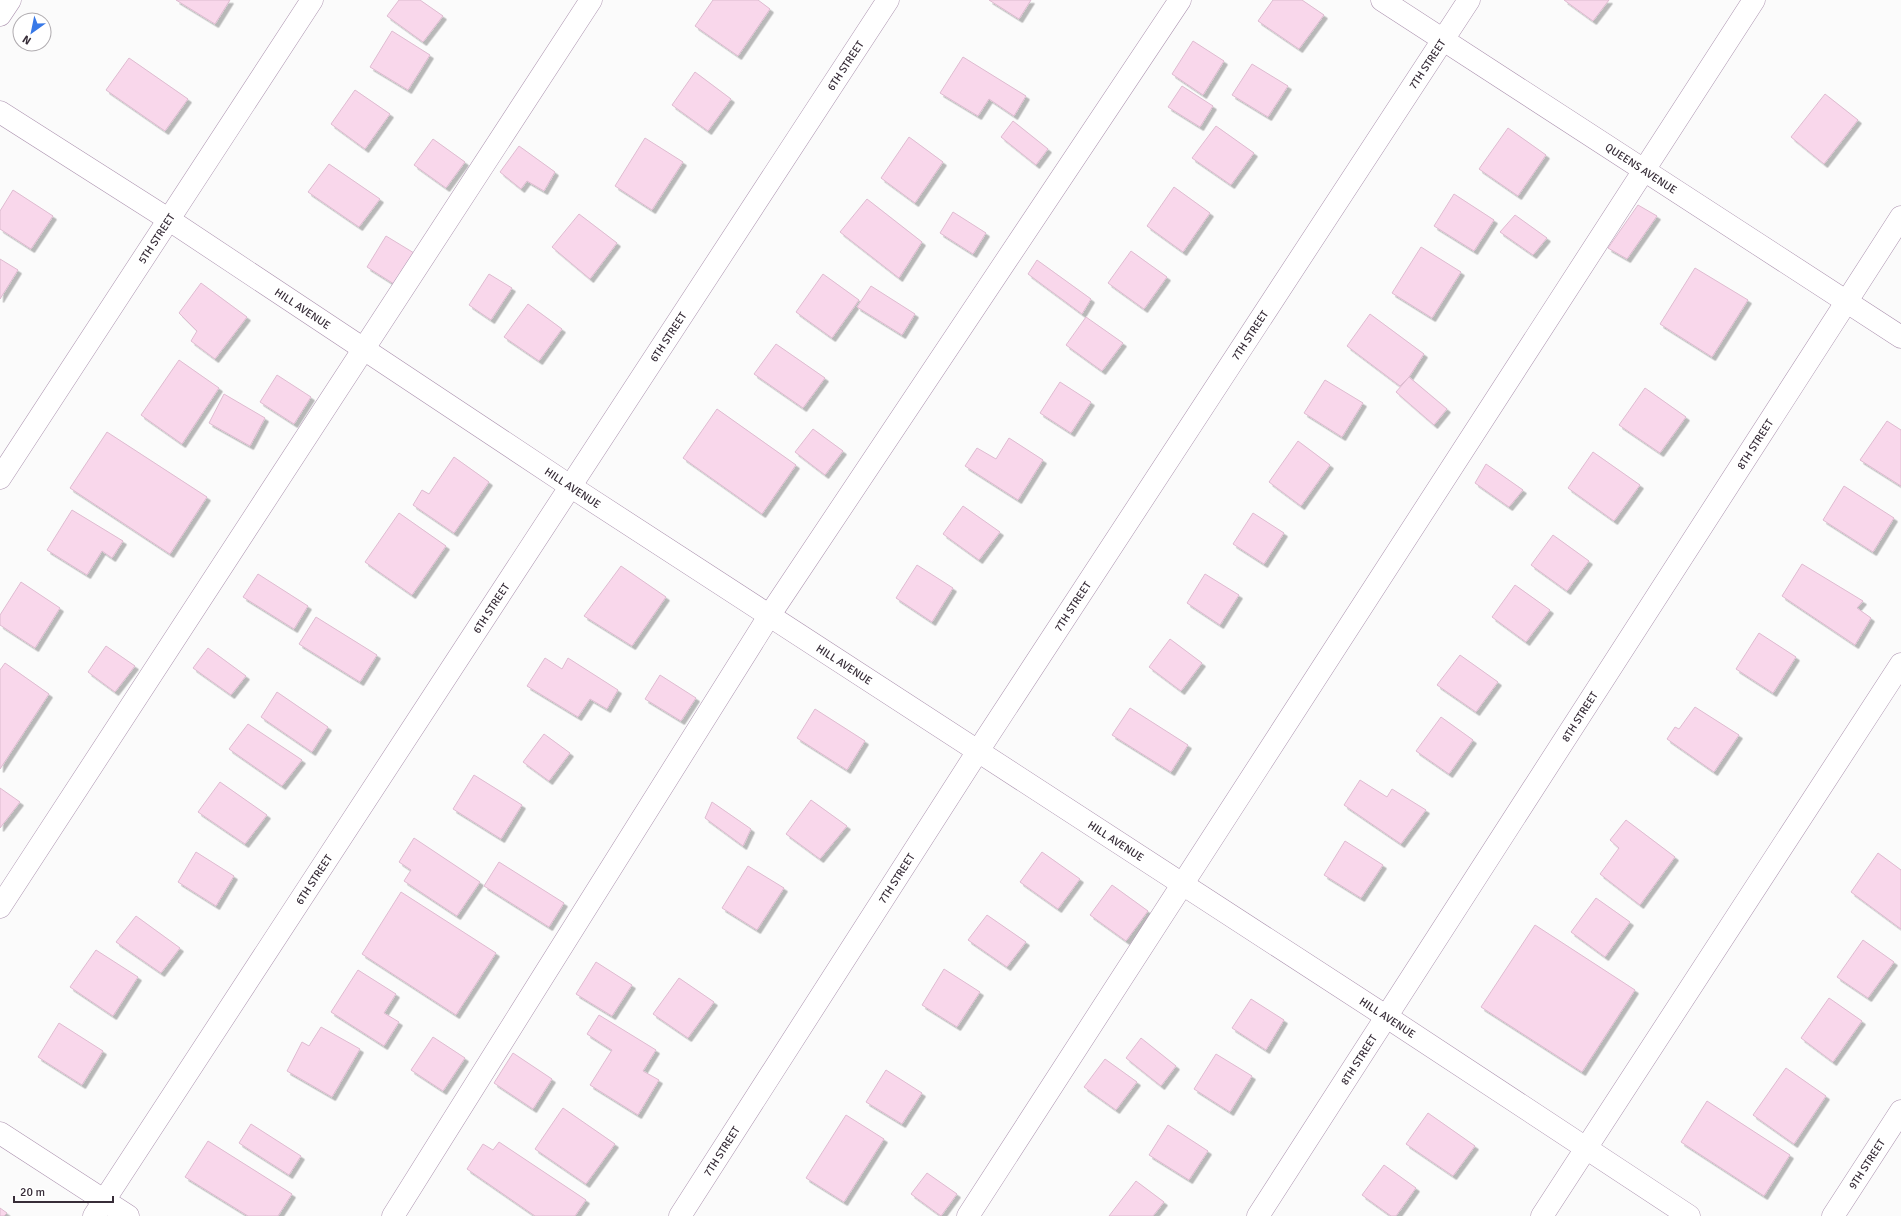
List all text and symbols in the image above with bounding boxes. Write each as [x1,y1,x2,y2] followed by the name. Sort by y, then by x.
[12,12,52,52] north arrow
[20,32,34,48] text: N
[1406,36,1448,91] street label: 7TH STREET
[824,38,867,93] street label: 6TH STREET
[1603,140,1679,196] street label: QUEENS AVENUE
[135,211,178,266] street label: 5TH STREET
[272,285,333,332] street label: HILL AVENUE
[1229,307,1271,363] street label: 7TH STREET
[647,309,689,364] street label: 6TH STREET
[1734,416,1776,472] street label: 8TH STREET
[542,465,603,511] street label: HILL AVENUE
[1051,579,1094,634] street label: 7TH STREET
[470,580,512,636] street label: 6TH STREET
[814,641,875,687] street label: HILL AVENUE
[1559,689,1601,744] street label: 8TH STREET
[1086,818,1146,864] street label: HILL AVENUE
[876,850,918,906] street label: 7TH STREET
[293,852,335,907] street label: 6TH STREET
[1357,995,1418,1041] street label: HILL AVENUE
[1338,1032,1380,1087] street label: 8TH STREET
[701,1123,743,1179] street label: 7TH STREET
[1846,1136,1888,1191] street label: 9TH STREET
[14,1178,113,1204] scale bar
[20,1185,45,1200] text: 20 m

